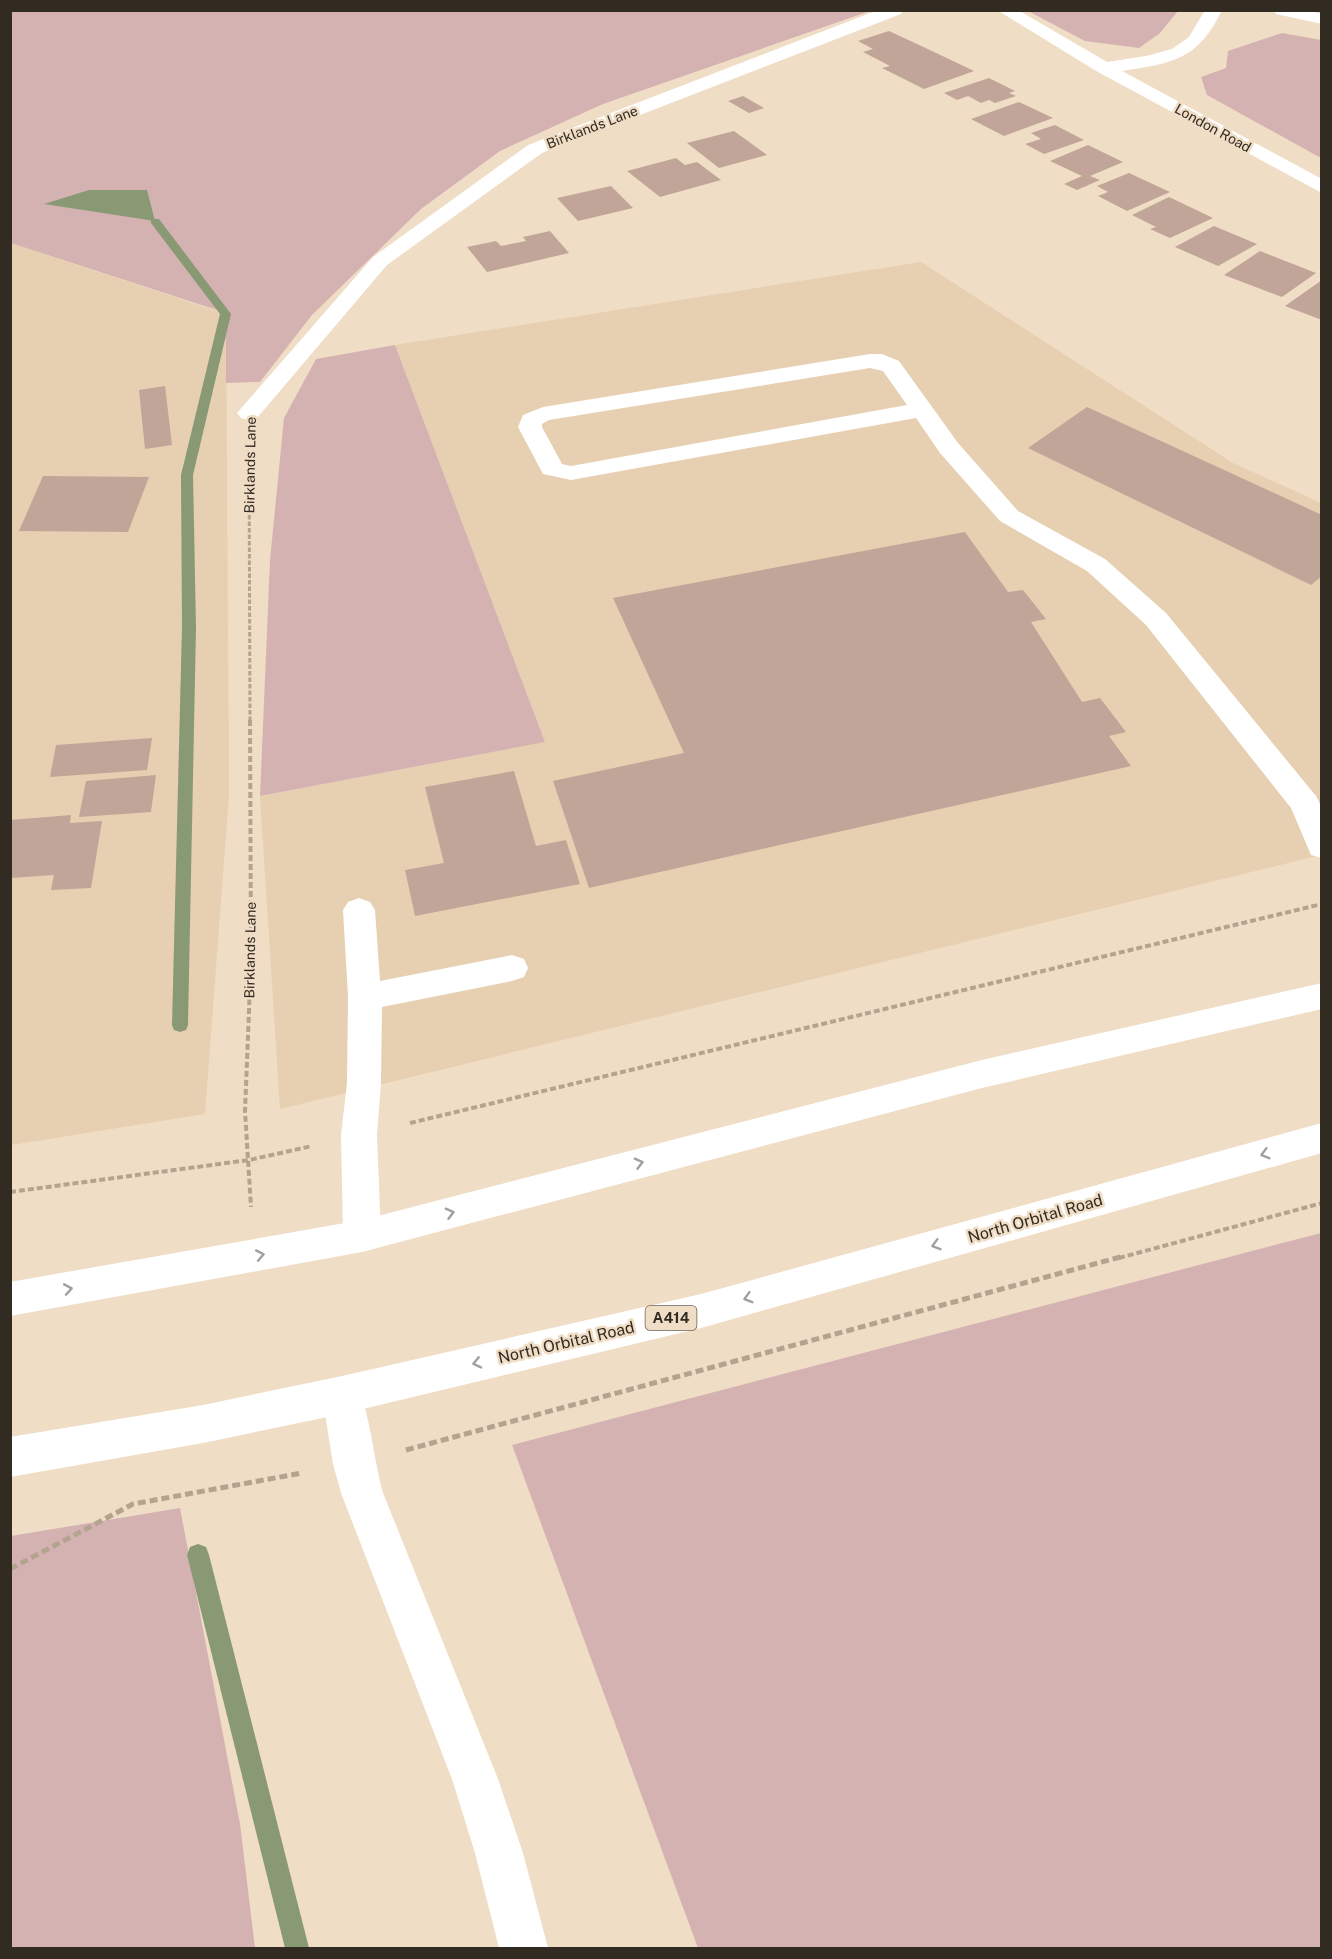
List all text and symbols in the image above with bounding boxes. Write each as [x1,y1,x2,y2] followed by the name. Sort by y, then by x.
[1172,100,1254,156] street label: London Road
[544,102,640,152] street label: Birklands Lane
[241,416,259,513] street label: Birklands Lane
[241,901,259,998] street label: Birklands Lane
[1260,1146,1270,1159] one-way arrow
[634,1158,644,1171] one-way arrow
[966,1190,1105,1247] street label: North Orbital Road
[445,1207,455,1220] one-way arrow
[931,1238,941,1251] one-way arrow
[255,1249,265,1262] one-way arrow
[63,1283,73,1295] one-way arrow
[743,1290,753,1303] one-way arrow
[646,1306,696,1330] road number: A414
[496,1318,636,1367] street label: North Orbital Road
[472,1356,482,1369] one-way arrow

